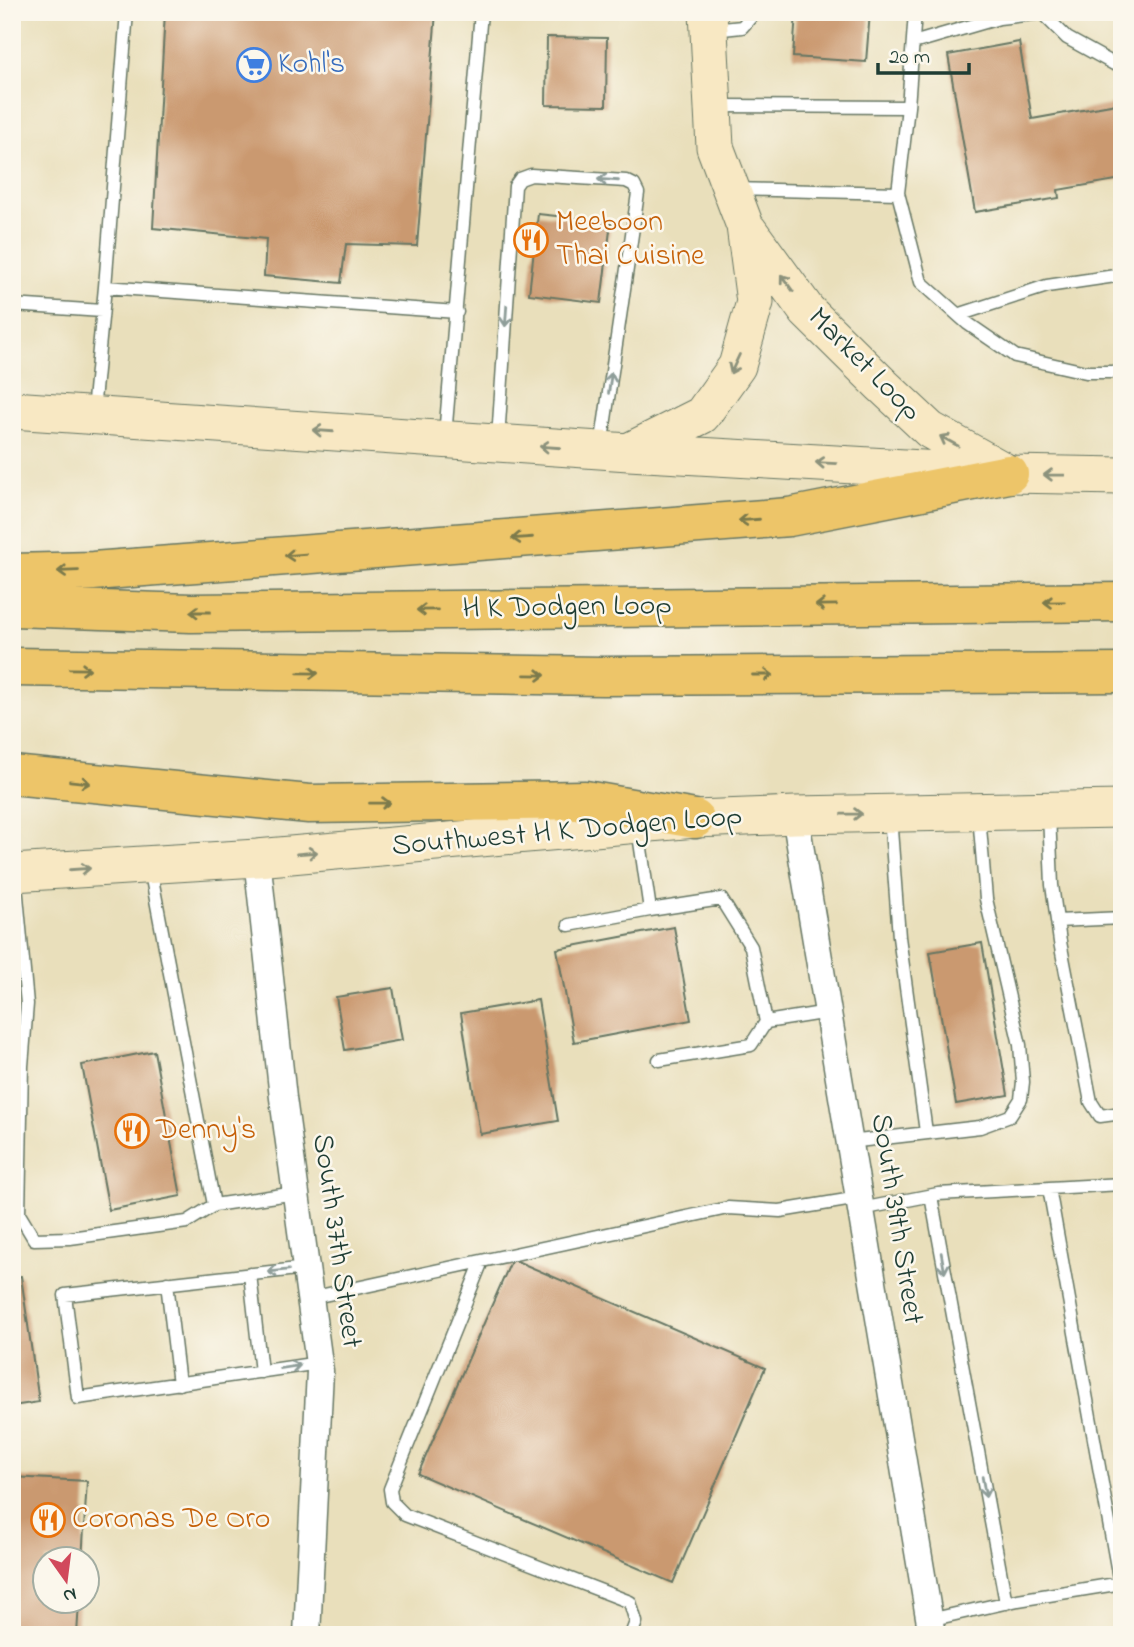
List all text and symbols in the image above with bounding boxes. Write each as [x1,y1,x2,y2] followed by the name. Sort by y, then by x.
[878,32,970,76] scale bar
[278,43,345,87] place label: Kohl's
[889,43,930,73] text: 20 m
[235,46,273,84] supermarket icon: Kohl's
[597,173,620,186] one-way arrow
[556,201,705,279] place label: Meeboon Thai Cuisine
[512,221,550,259] restaurant icon: Meeboon Thai Cuisine
[779,274,794,293] one-way arrow
[797,298,931,432] street label: Market Loop
[500,304,513,327] one-way arrow
[728,353,741,374] one-way arrow
[604,372,617,395] one-way arrow
[312,425,335,438] one-way arrow
[939,434,960,447] one-way arrow
[540,440,562,453] one-way arrow
[815,457,838,470] one-way arrow
[1042,468,1065,481] one-way arrow
[738,514,761,527] one-way arrow
[511,532,534,545] one-way arrow
[285,549,307,562] one-way arrow
[57,565,80,578] one-way arrow
[462,584,672,632] street label: H K Dodgen Loop
[1042,596,1065,609] one-way arrow
[815,598,838,612] one-way arrow
[416,603,439,617] one-way arrow
[188,605,211,619] one-way arrow
[69,662,92,675] one-way arrow
[296,666,319,679] one-way arrow
[524,669,547,682] one-way arrow
[751,669,774,682] one-way arrow
[68,776,91,789] one-way arrow
[390,795,744,869] street label: Southwest H K Dodgen Loop
[368,796,391,810] one-way arrow
[840,807,863,821] one-way arrow
[296,846,318,859] one-way arrow
[69,862,92,875] one-way arrow
[155,1109,256,1153] place label: Denny's
[858,1111,934,1327] street label: South 39th Street
[113,1112,151,1150] restaurant icon: Denny's
[299,1131,373,1351] street label: South 37th Street
[937,1251,951,1274] one-way arrow
[267,1264,290,1277] one-way arrow
[278,1360,301,1373] one-way arrow
[978,1475,992,1498] one-way arrow
[72,1498,270,1542] place label: Coronas De Oro
[29,1501,67,1539] restaurant icon: Coronas De Oro
[32,1546,102,1616] north arrow
[60,1579,79,1609] text: N

